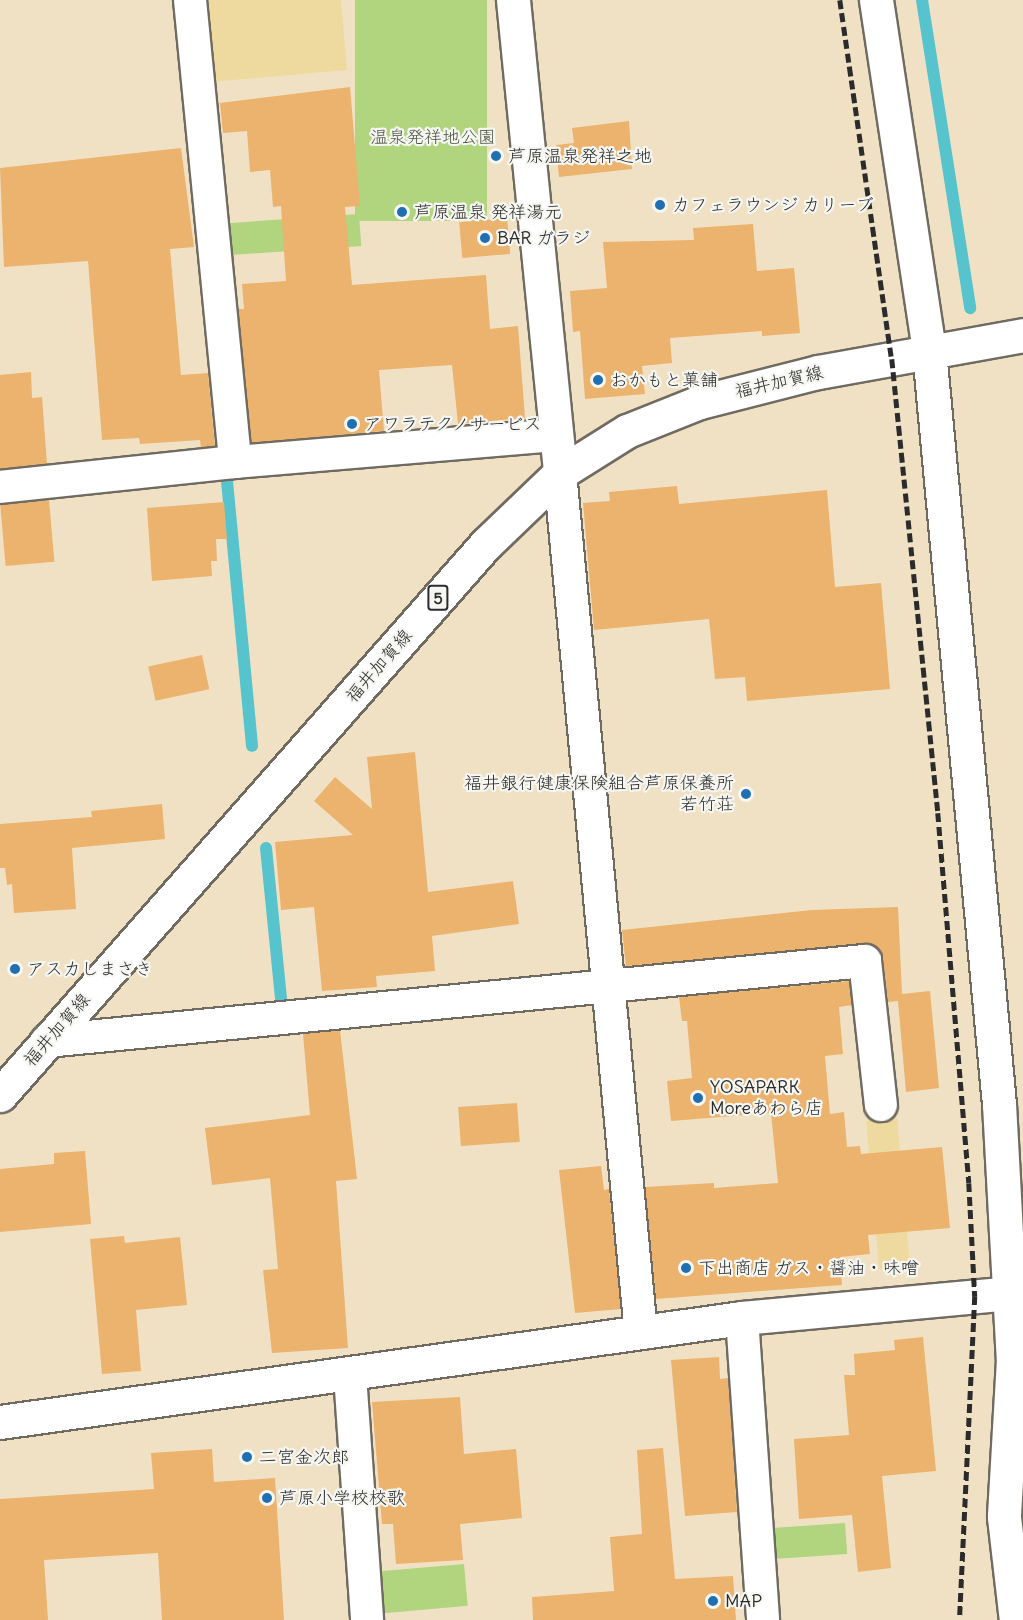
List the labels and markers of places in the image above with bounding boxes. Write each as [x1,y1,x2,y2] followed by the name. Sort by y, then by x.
[508,145,652,167] place label: 芦原温泉発祥之地
[489,149,503,163] marker: 芦原温泉発祥之地
[672,194,874,216] place label: カフェラウンジ カリーブ
[653,198,667,212] marker: カフェラウンジ カリーブ
[414,201,562,223] place label: 芦原温泉 発祥湯元
[395,205,409,219] marker: 芦原温泉 発祥湯元
[497,227,590,249] place label: BAR ガラジ
[478,231,492,245] marker: BAR ガラジ
[610,369,718,391] place label: おかもと菓舗
[591,373,605,387] marker: おかもと菓舗
[364,413,544,435] place label: アワラテクノサービス
[345,417,359,431] marker: アワラテクノサービス
[464,773,734,816] place label: 福井銀行健康保険組合芦原保養所 若竹荘
[739,787,753,801] marker: 福井銀行健康保険組合芦原保養所 若竹荘
[27,958,153,980] place label: アスカしまさき
[8,962,22,976] marker: アスカしまさき
[710,1077,823,1120] place label: YOSAPARK Moreあわら店
[691,1091,705,1105] marker: YOSAPARK Moreあわら店
[698,1257,918,1279] place label: 下出商店 ガス・醤油・味噌
[679,1261,693,1275] marker: 下出商店 ガス・醤油・味噌
[259,1446,349,1468] place label: 二宮金次郎
[240,1450,254,1464] marker: 二宮金次郎
[279,1487,405,1509] place label: 芦原小学校校歌
[260,1491,274,1505] marker: 芦原小学校校歌
[725,1590,762,1612] place label: MAP
[706,1594,720,1608] marker: MAP

